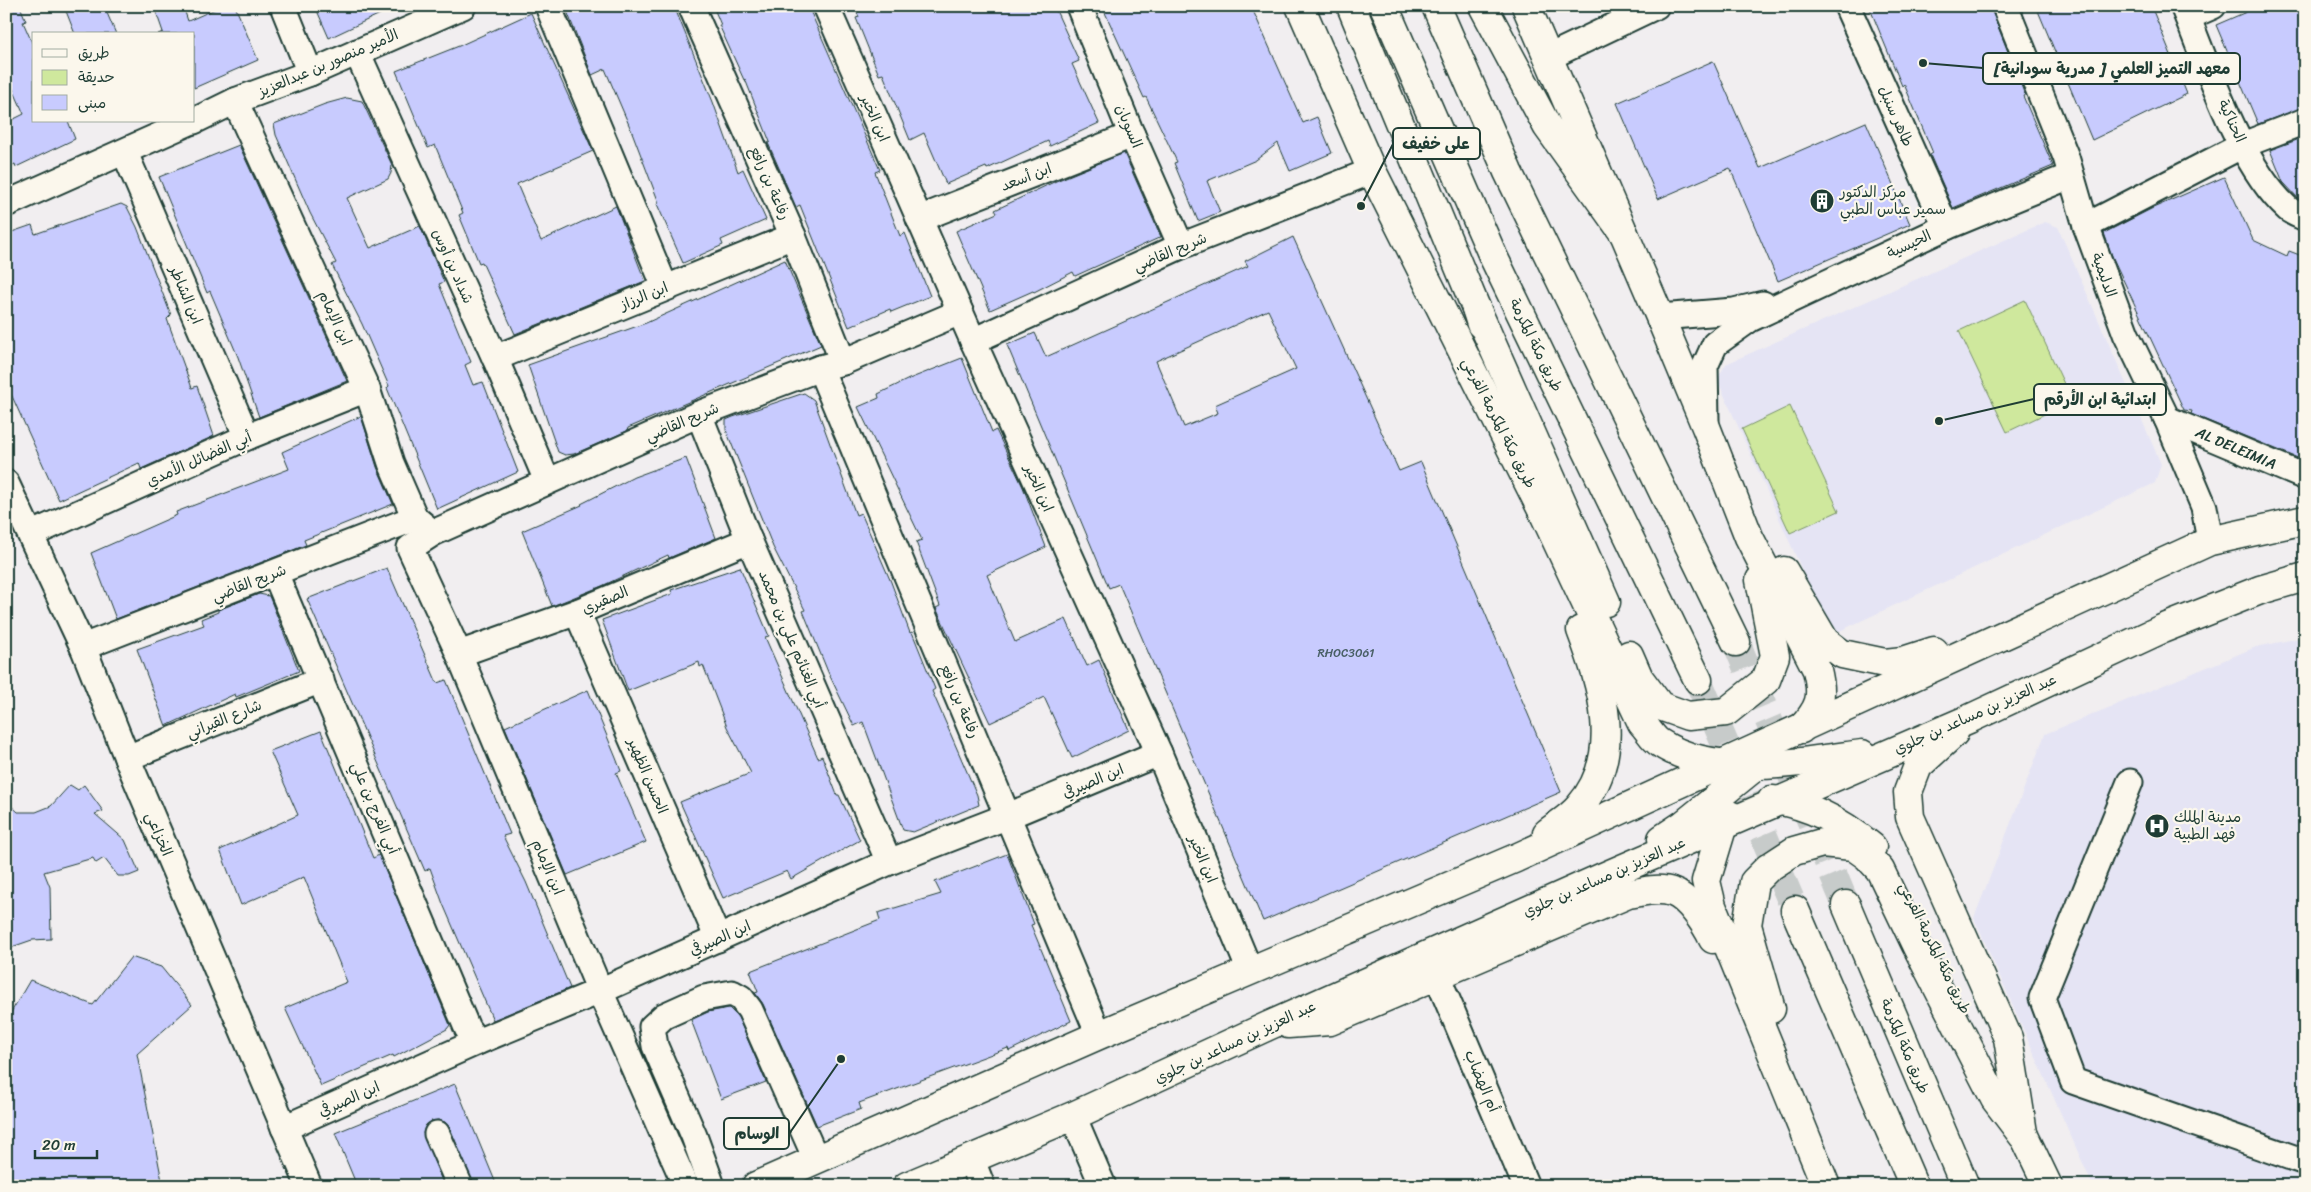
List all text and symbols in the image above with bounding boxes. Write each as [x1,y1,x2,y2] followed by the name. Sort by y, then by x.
[252,22,403,105] street label: الأمير منصور بن عبدالعزيز
[32,32,195,122] legend
[78,40,110,66] text: طريق
[1983,53,2240,84] callout: معهد التميز العلمي [ مدرية سودانية]
[1993,54,2230,83] text: معهد التميز العلمي [ مدرية سودانية]
[78,64,115,90] text: حديقة
[1871,81,1921,151] street label: طاهر سنبل
[853,89,897,146] street label: ابن الخير
[78,90,106,116] text: مبنى
[2211,95,2253,147] street label: الحناكية
[1108,100,1150,152] street label: السوبان
[1393,128,1480,159] callout: على خفيف
[1402,129,1470,158] text: على خفيف
[742,142,798,224] street label: رفاعة بن رافع
[996,155,1056,199] street label: ابن أسعد
[1839,179,1946,222] place label: مركز الدكتور سمير عباس الطبي
[1809,188,1835,214] building icon: مركز الدكتور سمير عباس الطبي
[1882,222,1936,266] street label: الحيسية
[425,224,481,308] street label: شداد بن أوس
[1129,225,1211,279] street label: شريح القاضي
[2084,249,2124,301] street label: الدليمية
[161,260,210,328] street label: ابن الشاطر
[615,275,672,318] street label: ابن الرزاز
[311,286,359,350] street label: ابن الإمام
[1502,294,1570,396] street label: طريق مكة المكرمة
[1455,353,1543,493] street label: طريق مكة المكرمة الفرعي
[2034,384,2166,415] callout: ابتدائية ابن الأرقم
[2044,385,2156,414] text: ابتدائية ابن الأرقم
[641,395,723,449] street label: شريح القاضي
[2191,419,2281,477] street label: AL DELEIMIA
[142,424,256,494] street label: أبي الفضائل الأمدي
[1017,459,1061,516] street label: ابن الخير
[208,557,290,609] street label: شريح القاضي
[751,566,833,712] street label: أبي الغنائم علي بن محمد
[577,578,633,622] street label: الصقيري
[1318,642,1374,664] house number: RHOC3061
[933,660,987,742] street label: رفاعة بن رافع
[1889,666,2061,762] street label: عبد العزيز بن مساعد بن جلوي
[182,692,266,746] street label: شارع القيراني
[620,732,676,818] street label: الحسن الظهير
[1058,756,1128,806] street label: ابن الصيرفي
[344,758,406,859] street label: أبي الفرج بن علي
[2174,804,2241,847] place label: مدينة الملك فهد الطبية
[138,808,180,860] street label: الخزاعي
[2144,813,2170,839] hospital icon: مدينة الملك فهد الطبية
[1518,829,1690,925] street label: عبد العزيز بن مساعد بن جلوي
[1181,830,1225,887] street label: ابن الخير
[525,835,571,899] street label: ابن الإمام
[1892,878,1978,1018] street label: طريق مكة المكرمة الفرعي
[685,913,755,963] street label: ابن الصيرفي
[1150,993,1320,1091] street label: عبد العزيز بن مساعد بن جلوي
[1873,994,1937,1098] street label: طريق مكة المكرمة
[1457,1046,1507,1117] street label: أم الهضاب
[314,1074,384,1124] street label: ابن الصيرفي
[724,1118,789,1149] callout: الوسام
[735,1119,779,1148] text: الوسام
[35,1127,98,1159] scale bar
[42,1132,76,1158] text: 20 m

